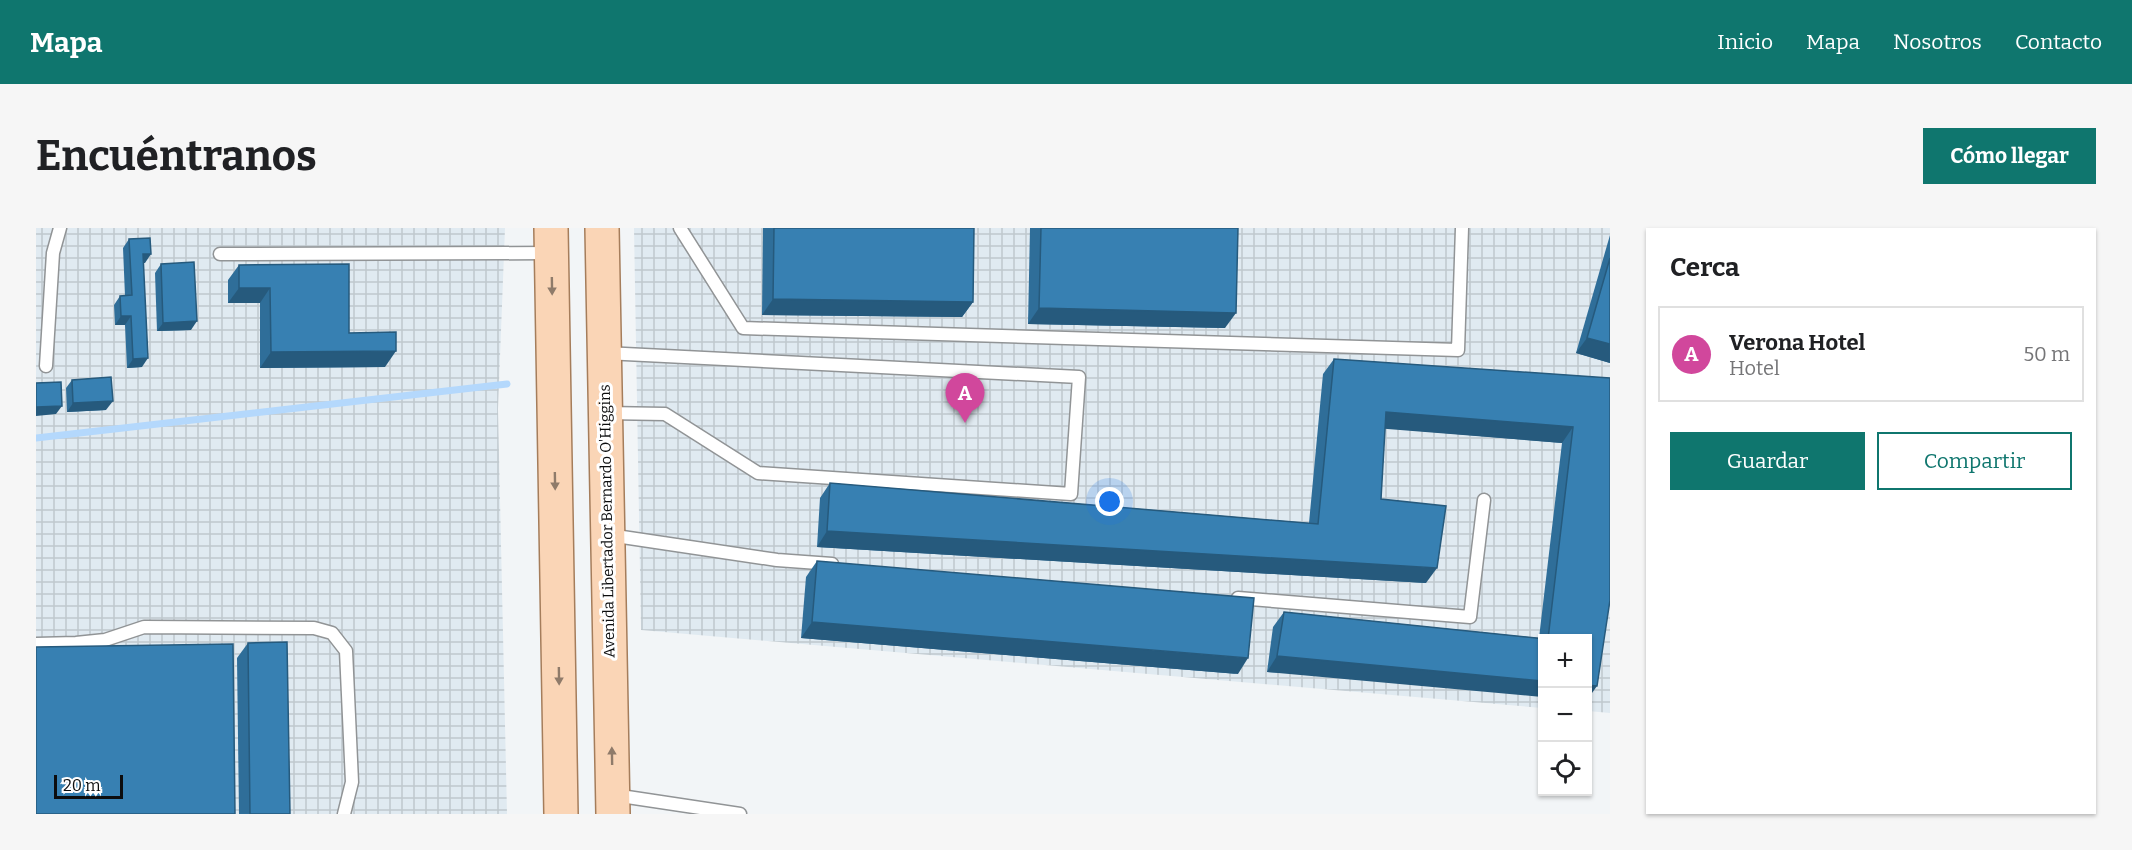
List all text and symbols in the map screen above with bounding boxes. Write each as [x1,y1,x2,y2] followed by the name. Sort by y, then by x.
[30,26,103,59] text: Mapa
[1717,29,1773,55] text: Inicio
[1806,29,1860,55] text: Mapa
[1893,29,1982,55] text: Nosotros
[2015,29,2102,55] text: Contacto
[1923,128,2096,184] button: Cómo llegar
[36,131,317,181] text: Encuéntranos
[1670,252,1740,283] text: Cerca
[547,277,557,296] one-way arrow
[1729,329,1865,356] text: Verona Hotel
[1684,342,1699,366] text: A
[2023,342,2070,366] text: 50 m
[1729,356,1780,380] text: Hotel
[946,374,984,423] pin: A
[596,384,618,658] street label: Avenida Libertador Bernardo O'Higgins
[1670,432,1865,490] button: Guardar
[1877,432,2072,490] button: Compartir
[550,472,560,491] one-way arrow
[1095,487,1124,516] your location
[1538,634,1592,796] map controls
[1538,634,1592,688] button: +
[554,667,564,686] one-way arrow
[1538,688,1592,742] button: −
[1538,742,1592,796] button: locate
[607,746,616,765] one-way arrow
[54,772,123,800] scale bar
[63,776,100,795] text: 20 m

